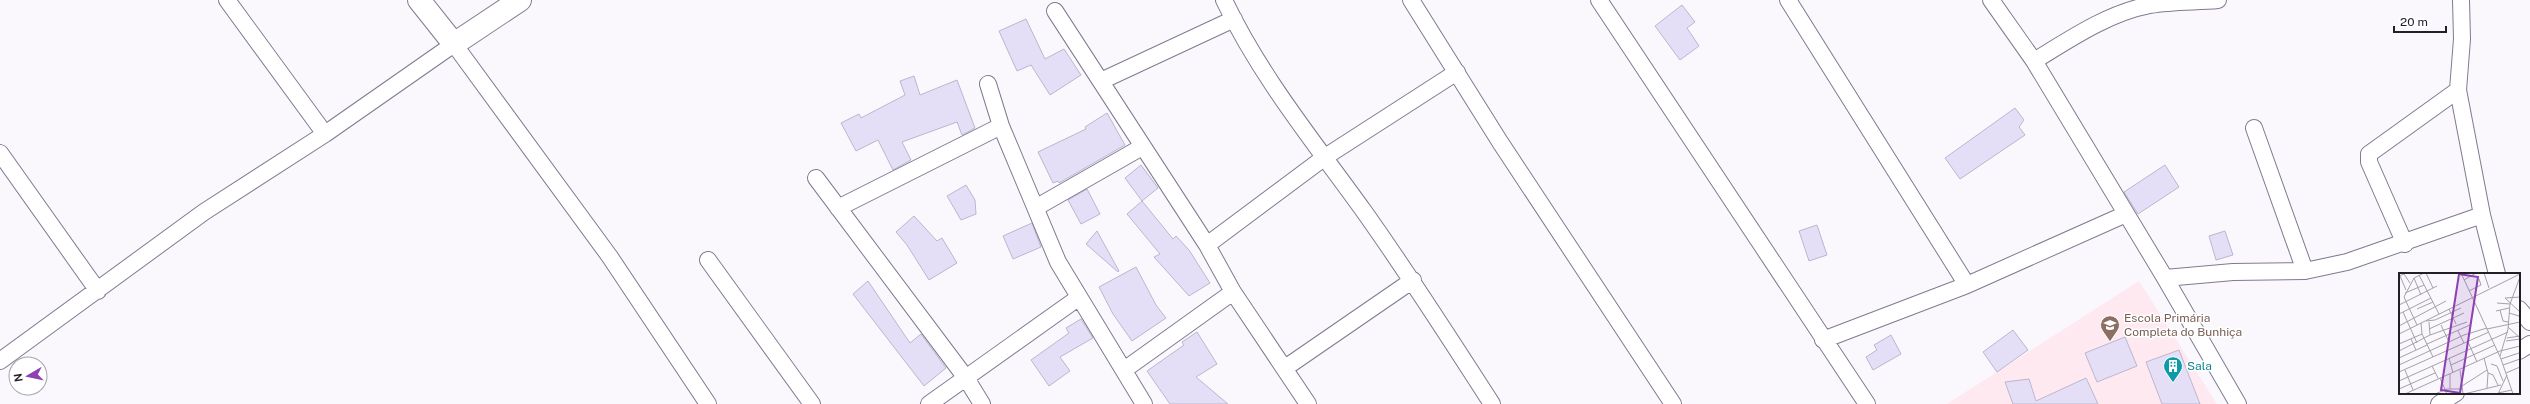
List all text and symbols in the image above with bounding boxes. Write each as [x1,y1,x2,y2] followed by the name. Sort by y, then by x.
[2394,8,2446,34] scale bar
[2400,15,2428,29] text: 20 m
[2399,273,2520,394] inset map
[2124,311,2242,339] place label: Escola Primária Completa do Bunhiça
[2099,314,2121,342] school or university icon: Escola Primária Completa do Bunhiça
[2162,355,2184,383] building icon: Sala
[8,356,48,396] north arrow
[2187,359,2212,373] place label: Sala
[12,372,25,383] text: N

